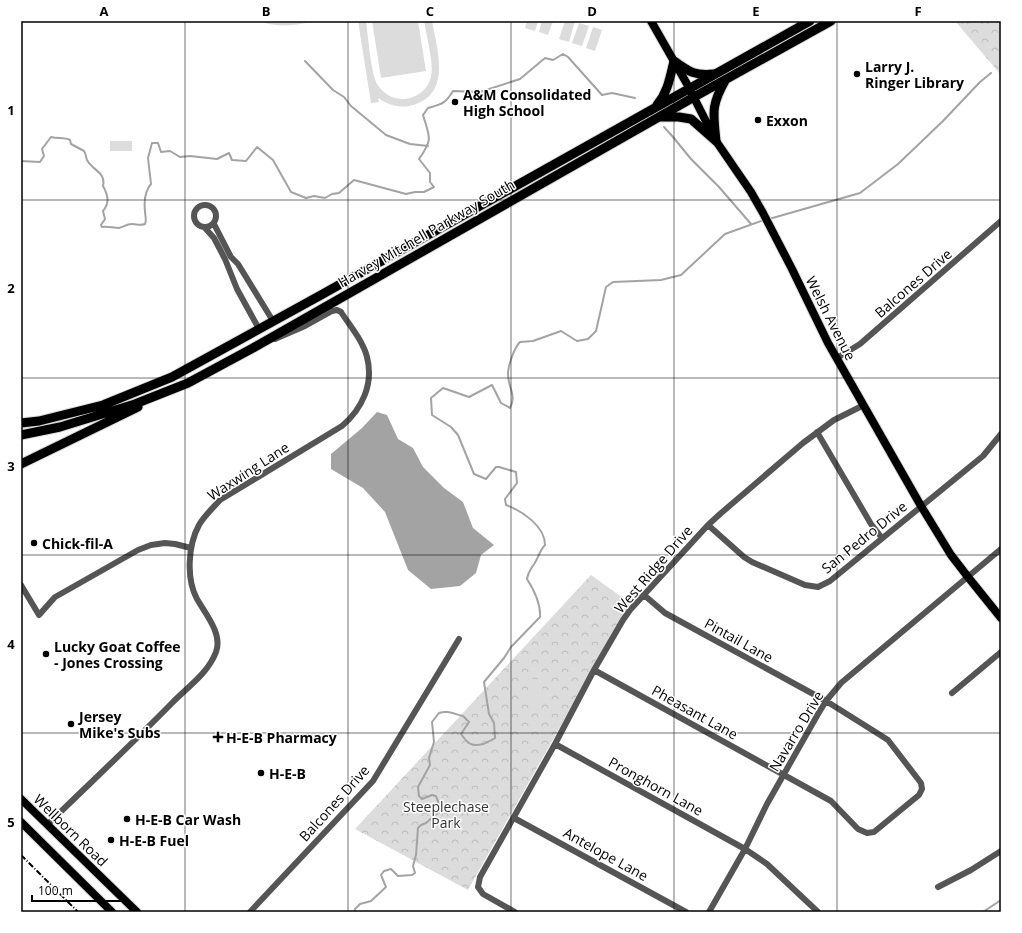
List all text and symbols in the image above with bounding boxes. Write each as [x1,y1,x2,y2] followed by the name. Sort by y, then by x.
[100,2,109,20] text: A
[262,2,271,20] text: B
[426,2,434,20] text: C
[587,2,597,20] text: D
[752,2,760,20] text: E
[914,2,922,20] text: F
[865,57,964,92] place label: Larry J. Ringer Library
[852,69,862,79] marker: Larry J. Ringer Library
[463,85,591,120] place label: A&M Consolidated High School
[450,97,460,107] marker: A&M Consolidated High School
[7,101,15,119] text: 1
[766,111,808,130] place label: Exxon
[753,115,763,125] marker: Exxon
[334,174,518,292] street label: Harvey Mitchell Parkway South
[870,244,956,322] street label: Balcones Drive
[802,273,860,363] street label: Welsh Avenue
[7,279,15,297] text: 2
[204,437,293,505] street label: Waxwing Lane
[7,457,15,475] text: 3
[817,497,911,577] street label: San Pedro Drive
[610,521,696,617] street label: West Ridge Drive
[42,534,113,553] place label: Chick-fil-A
[29,538,39,548] marker: Chick-fil-A
[701,613,777,667] street label: Pintail Lane
[7,635,15,653] text: 4
[54,637,181,672] place label: Lucky Goat Coffee - Jones Crossing
[41,649,51,659] marker: Lucky Goat Coffee - Jones Crossing
[648,680,742,744] street label: Pheasant Lane
[764,687,828,775] street label: Navarro Drive
[77,707,161,742] place label: Jersey Mike's Subs
[66,719,76,729] marker: Jersey Mike's Subs
[226,728,337,747] place label: H-E-B Pharmacy
[213,732,223,742] marker: H-E-B Pharmacy
[605,752,707,820] street label: Pronghorn Lane
[295,761,373,845] street label: Balcones Drive
[269,764,306,783] place label: H-E-B
[256,768,266,778] marker: H-E-B
[30,790,112,870] street label: Wellborn Road
[403,797,489,832] park label: Steeplechase Park
[135,810,241,829] place label: H-E-B Car Wash
[7,813,15,831] text: 5
[122,814,132,824] marker: H-E-B Car Wash
[560,823,652,885] street label: Antelope Lane
[119,831,189,850] place label: H-E-B Fuel
[106,835,116,845] marker: H-E-B Fuel
[32,877,123,903] scale bar
[38,882,73,899] text: 100 m

